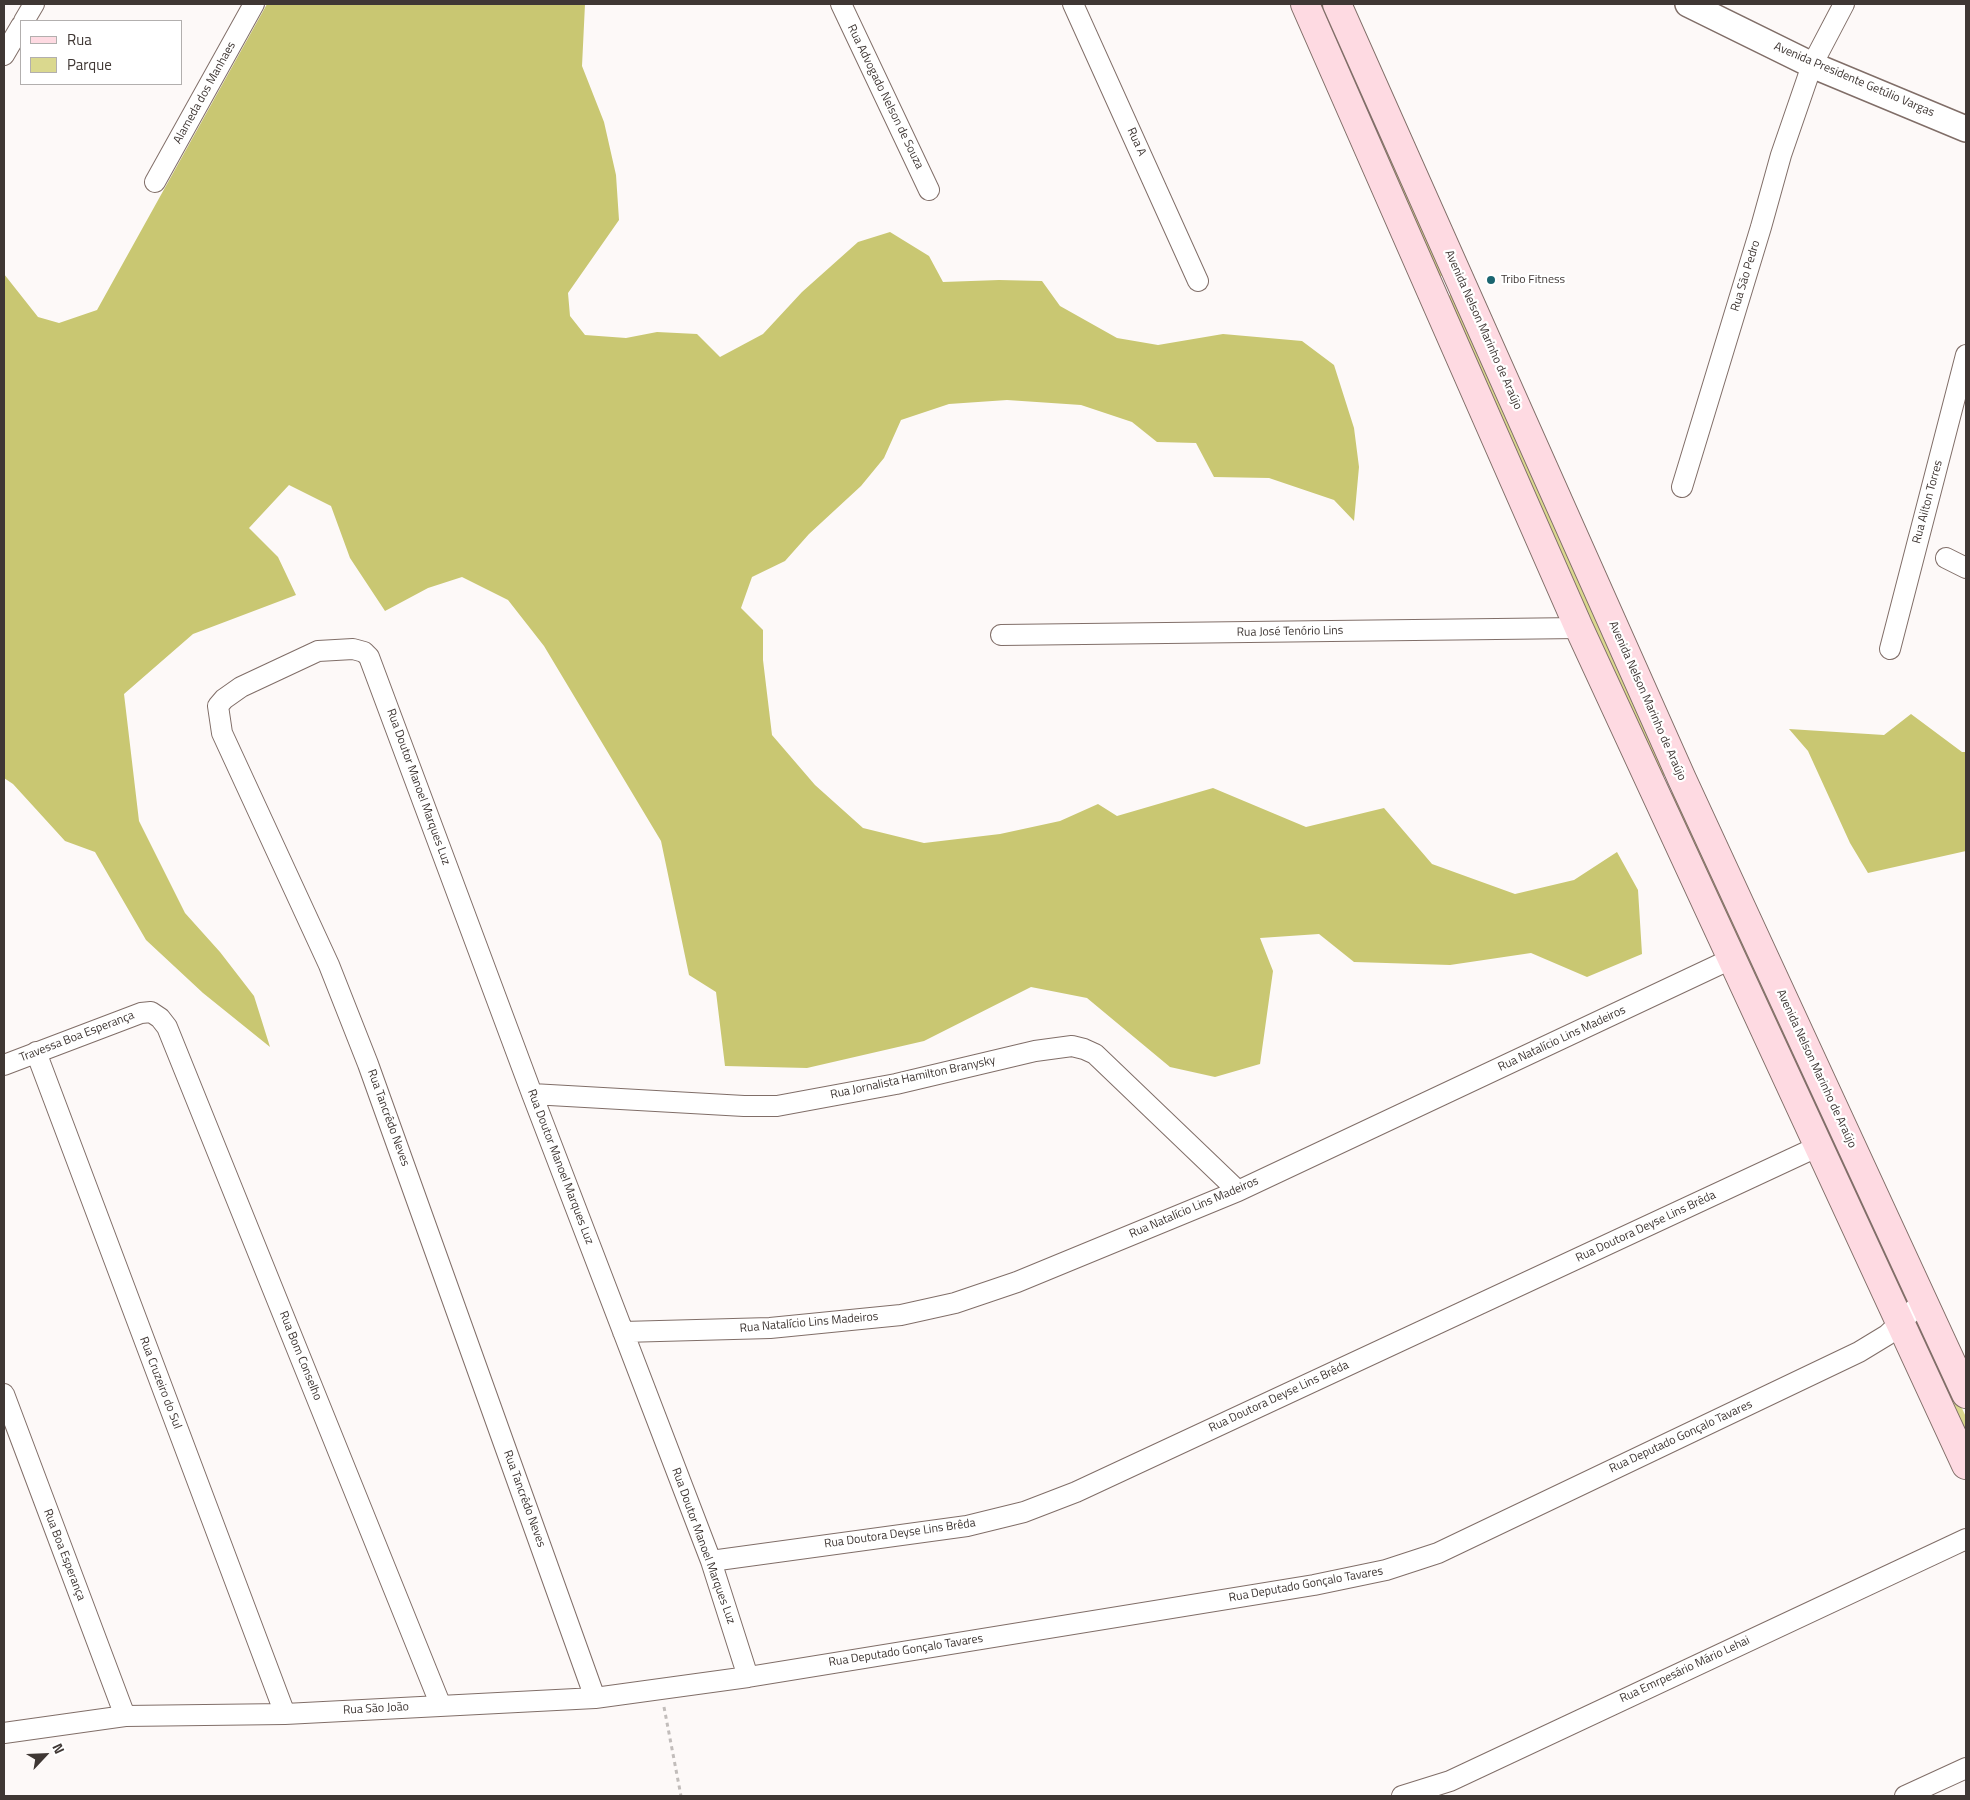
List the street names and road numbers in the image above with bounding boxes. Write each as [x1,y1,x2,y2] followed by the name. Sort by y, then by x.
[844,22,926,172] street label: Rua Advogado Nelson de Souza
[171,39,239,147] street label: Alameda dos Manhaes
[1772,40,1936,120] street label: Avenida Presidente Getúlio Vargas
[1123,126,1149,158] street label: Rua A
[1728,239,1764,313] street label: Rua São Pedro
[1441,248,1525,412] street label: Avenida Nelson Marinho de Araújo
[1910,459,1946,545] street label: Rua Ailton Torres
[1605,619,1689,783] street label: Avenida Nelson Marinho de Araújo
[1237,624,1343,640] street label: Rua José Tenório Lins
[383,707,453,867] street label: Rua Doutor Manoel Marques Luz
[1773,988,1859,1150] street label: Avenida Nelson Marinho de Araújo
[1496,1003,1628,1075] street label: Rua Natalício Lins Madeiros
[18,1008,136,1066] street label: Travessa Boa Esperança
[829,1053,997,1103] street label: Rua Jornalista Hamilton Branysky
[364,1068,412,1168] street label: Rua Tancrêdo Neves
[524,1087,596,1247] street label: Rua Doutor Manoel Marques Luz
[1127,1174,1261,1242] street label: Rua Natalício Lins Madeiros
[1574,1188,1718,1266] street label: Rua Doutora Deyse Lins Brêda
[276,1309,324,1403] street label: Rua Bom Conselho
[739,1310,879,1336] street label: Rua Natalício Lins Madeiros
[136,1335,184,1431] street label: Rua Cruzeiro do Sul
[1207,1358,1351,1436] street label: Rua Doutora Deyse Lins Brêda
[1607,1397,1755,1477] street label: Rua Deputado Gonçalo Tavares
[500,1449,548,1549] street label: Rua Tancrêdo Neves
[668,1466,738,1626] street label: Rua Doutor Manoel Marques Luz
[40,1507,88,1603] street label: Rua Boa Esperança
[823,1516,977,1552] street label: Rua Doutora Deyse Lins Brêda
[1228,1564,1384,1606] street label: Rua Deputado Gonçalo Tavares
[828,1632,984,1670] street label: Rua Deputado Gonçalo Tavares
[1618,1634,1752,1706] street label: Rua Emrpesário Mário Lehai
[343,1700,409,1718] street label: Rua São João

